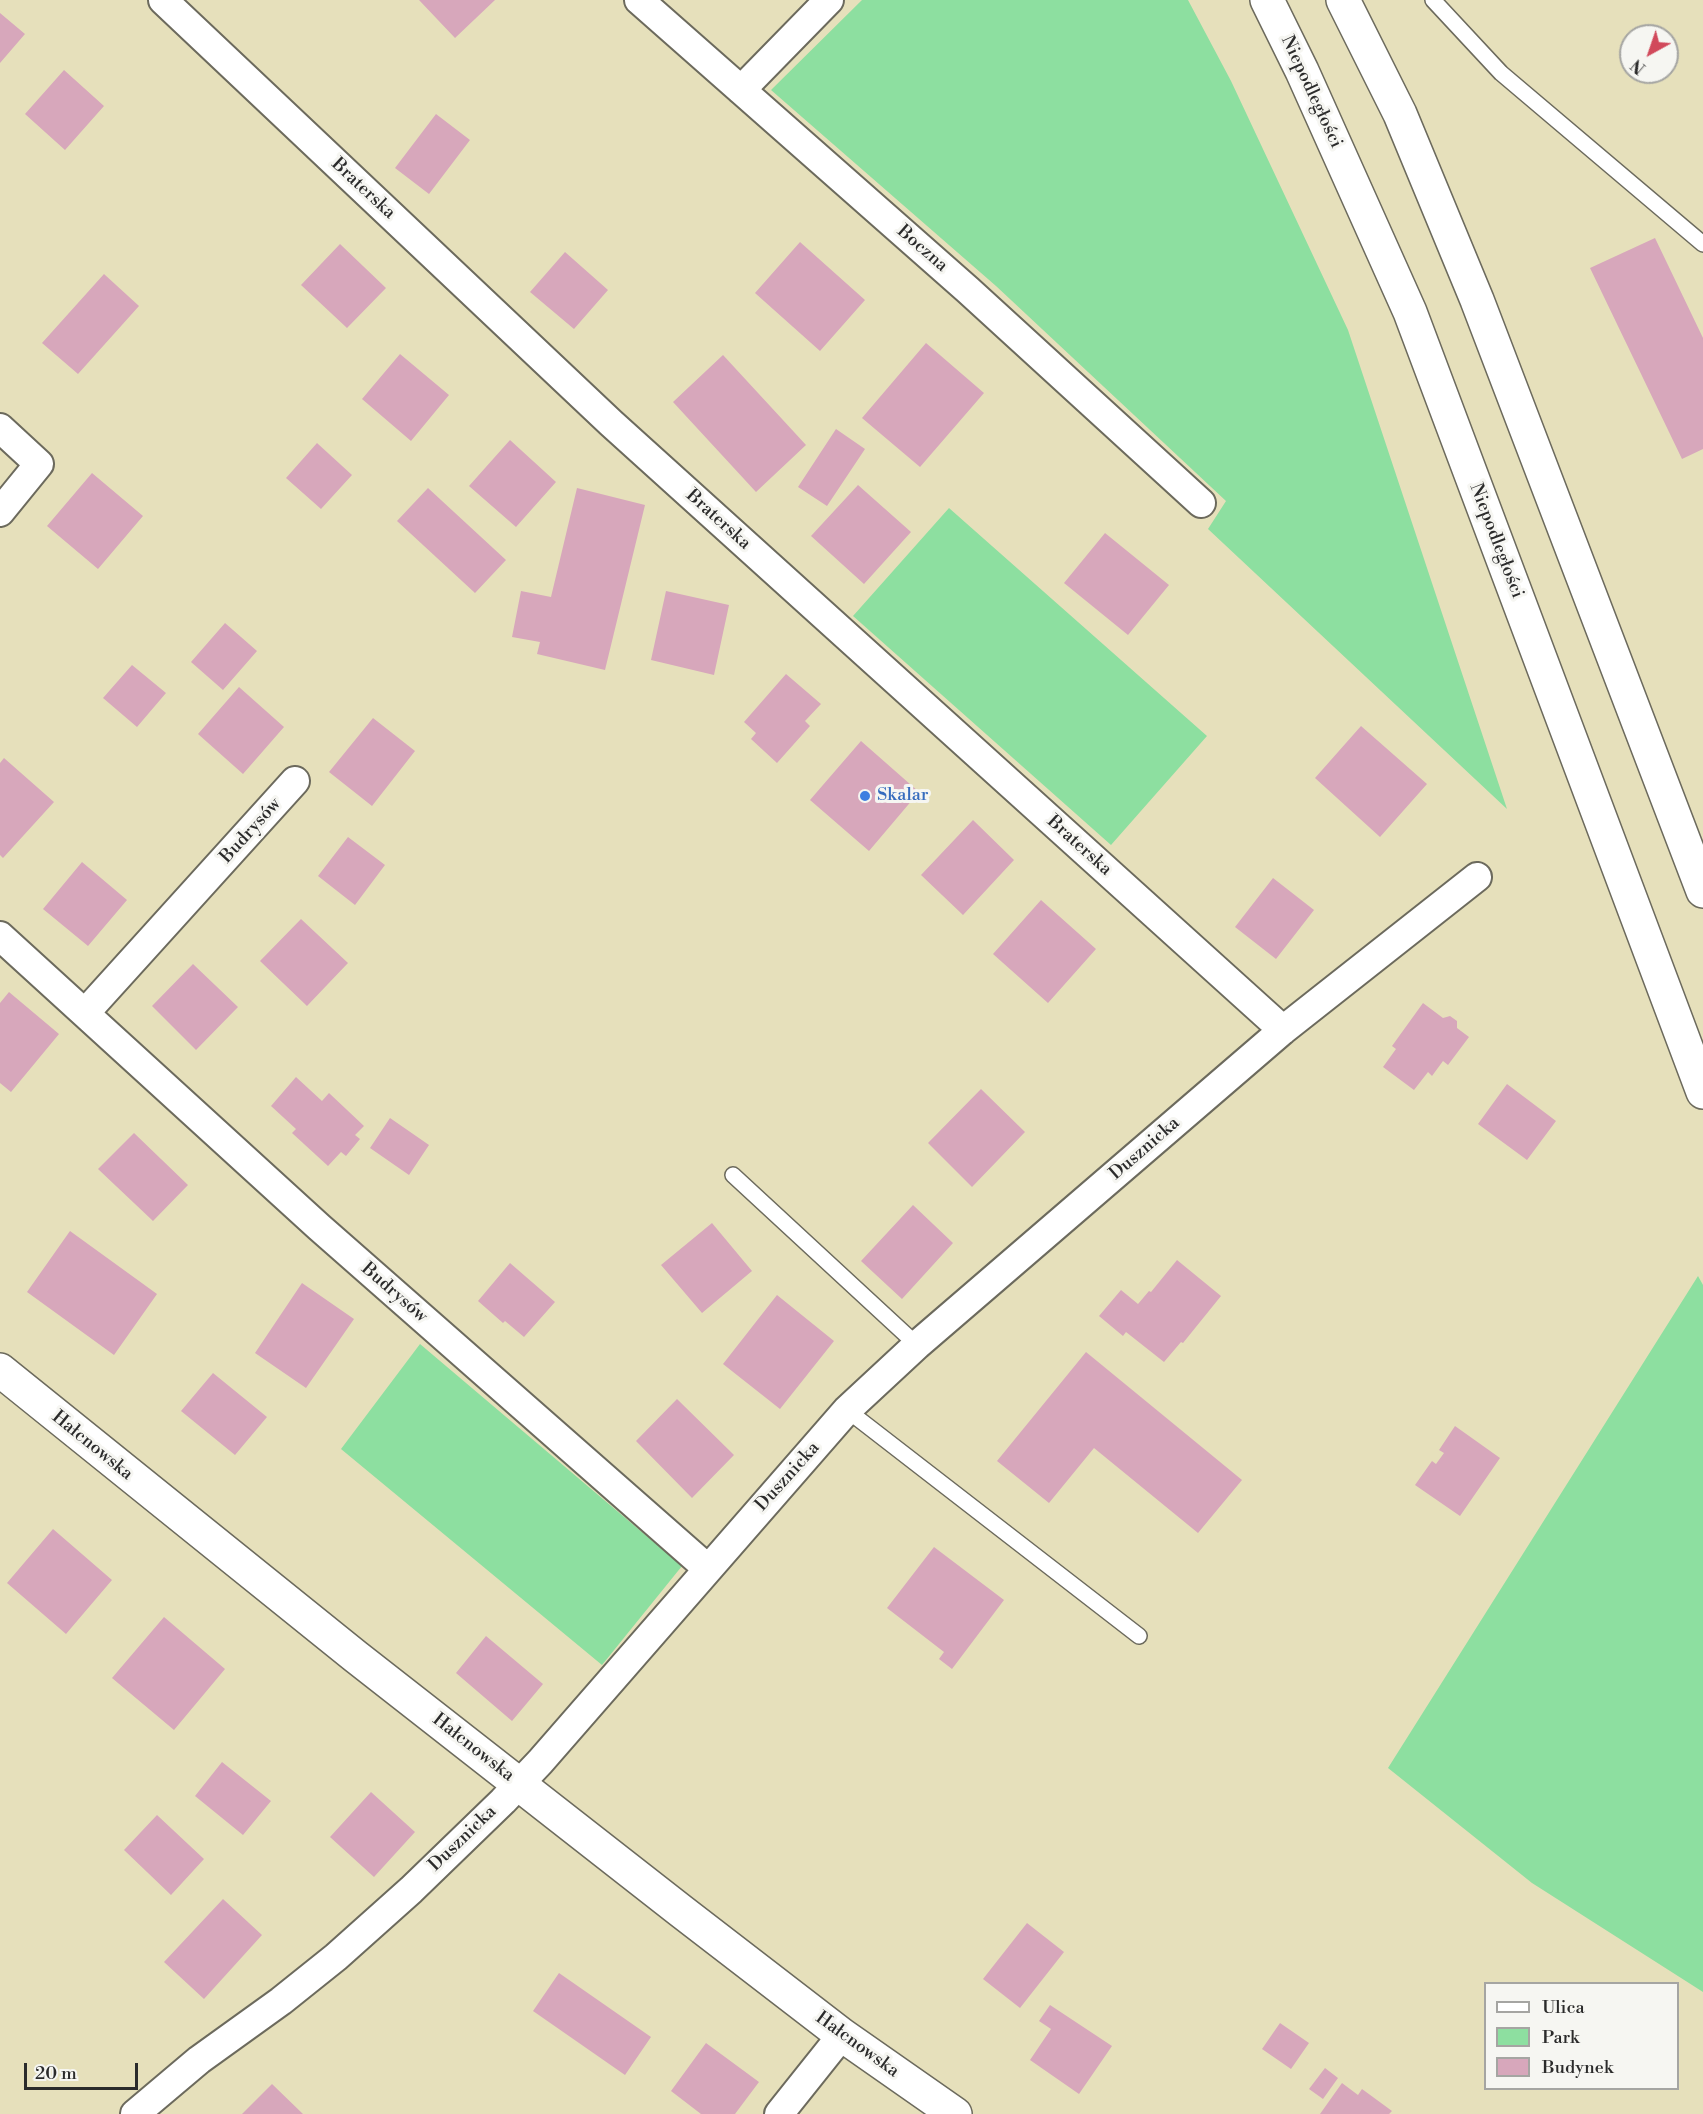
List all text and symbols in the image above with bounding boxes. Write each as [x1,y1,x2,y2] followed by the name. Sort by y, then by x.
[1619,24,1679,84] north arrow
[1276,32,1346,152] street label: Niepodległości
[1627,55,1650,78] text: N
[327,154,399,224] street label: Braterska
[892,221,952,277] street label: Boczna
[1464,481,1528,601] street label: Niepodległości
[681,485,755,555] street label: Braterska
[877,785,929,807] place label: Skalar
[858,789,872,803] marker: Skalar
[216,794,286,868] street label: Budrysów
[1042,811,1116,881] street label: Braterska
[1106,1113,1184,1185] street label: Dusznicka
[357,1258,431,1328] street label: Budrysów
[47,1407,137,1485] street label: Hałcnowska
[751,1438,825,1516] street label: Dusznicka
[428,1709,518,1787] street label: Hałcnowska
[425,1801,501,1877] street label: Dusznicka
[1484,1982,1679,2090] legend
[1542,1996,1585,2019] text: Ulica
[811,2007,903,2083] street label: Hałcnowska
[1542,2026,1579,2049] text: Park
[27,2051,141,2089] scale bar
[1542,2056,1613,2079] text: Budynek
[35,2062,77,2085] text: 20 m

